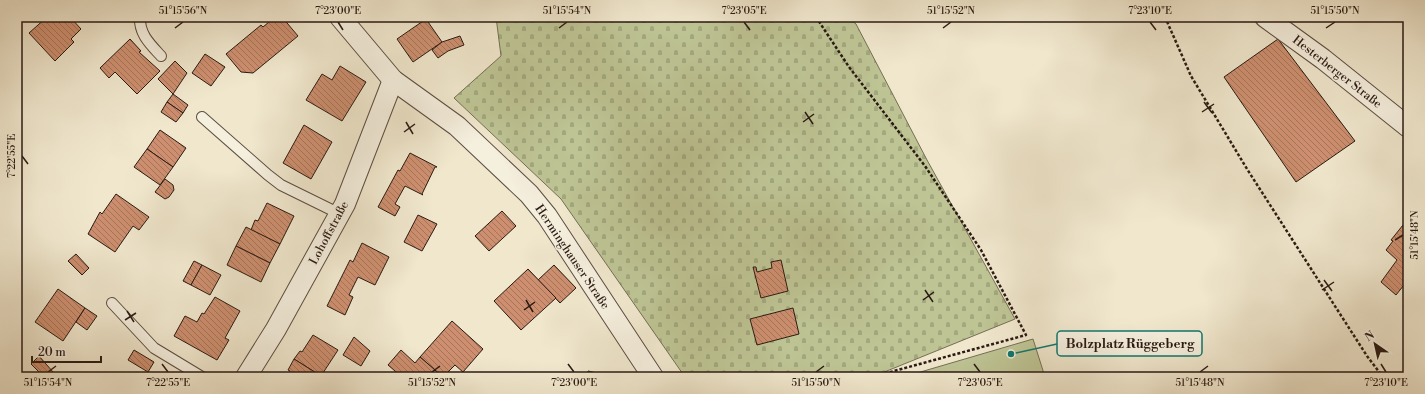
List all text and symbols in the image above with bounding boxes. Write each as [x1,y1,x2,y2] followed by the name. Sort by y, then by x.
[159,5,208,17] text: 51°15'56"N
[315,5,361,17] text: 7°23'00"E
[543,5,592,17] text: 51°15'54"N
[721,5,767,17] text: 7°23'05"E
[927,5,976,17] text: 51°15'52"N
[1128,5,1172,17] text: 7°23'10"E
[1310,5,1360,17] text: 51°15'50"N
[1289,32,1385,112] street label: Hesterberger Straße
[6,134,18,178] text: 7°22'55"E
[306,199,352,267] street label: Lohoffstraße
[531,202,613,312] street label: Herminghauser Straße
[1409,210,1421,259] text: 51°15'48"N
[1355,324,1395,364] north arrow
[1362,328,1378,345] text: N
[1057,331,1202,356] callout: Bolzplatz Rüggeberg
[1066,336,1195,352] text: Bolzplatz Rüggeberg
[32,338,101,364] scale bar
[38,345,66,360] text: 20 m
[24,377,73,389] text: 51°15'54"N
[146,377,190,389] text: 7°22'55"E
[408,377,457,389] text: 51°15'52"N
[551,377,597,389] text: 7°23'00"E
[791,377,841,389] text: 51°15'50"N
[957,377,1003,389] text: 7°23'05"E
[1176,377,1225,389] text: 51°15'48"N
[1364,377,1408,389] text: 7°23'10"E

